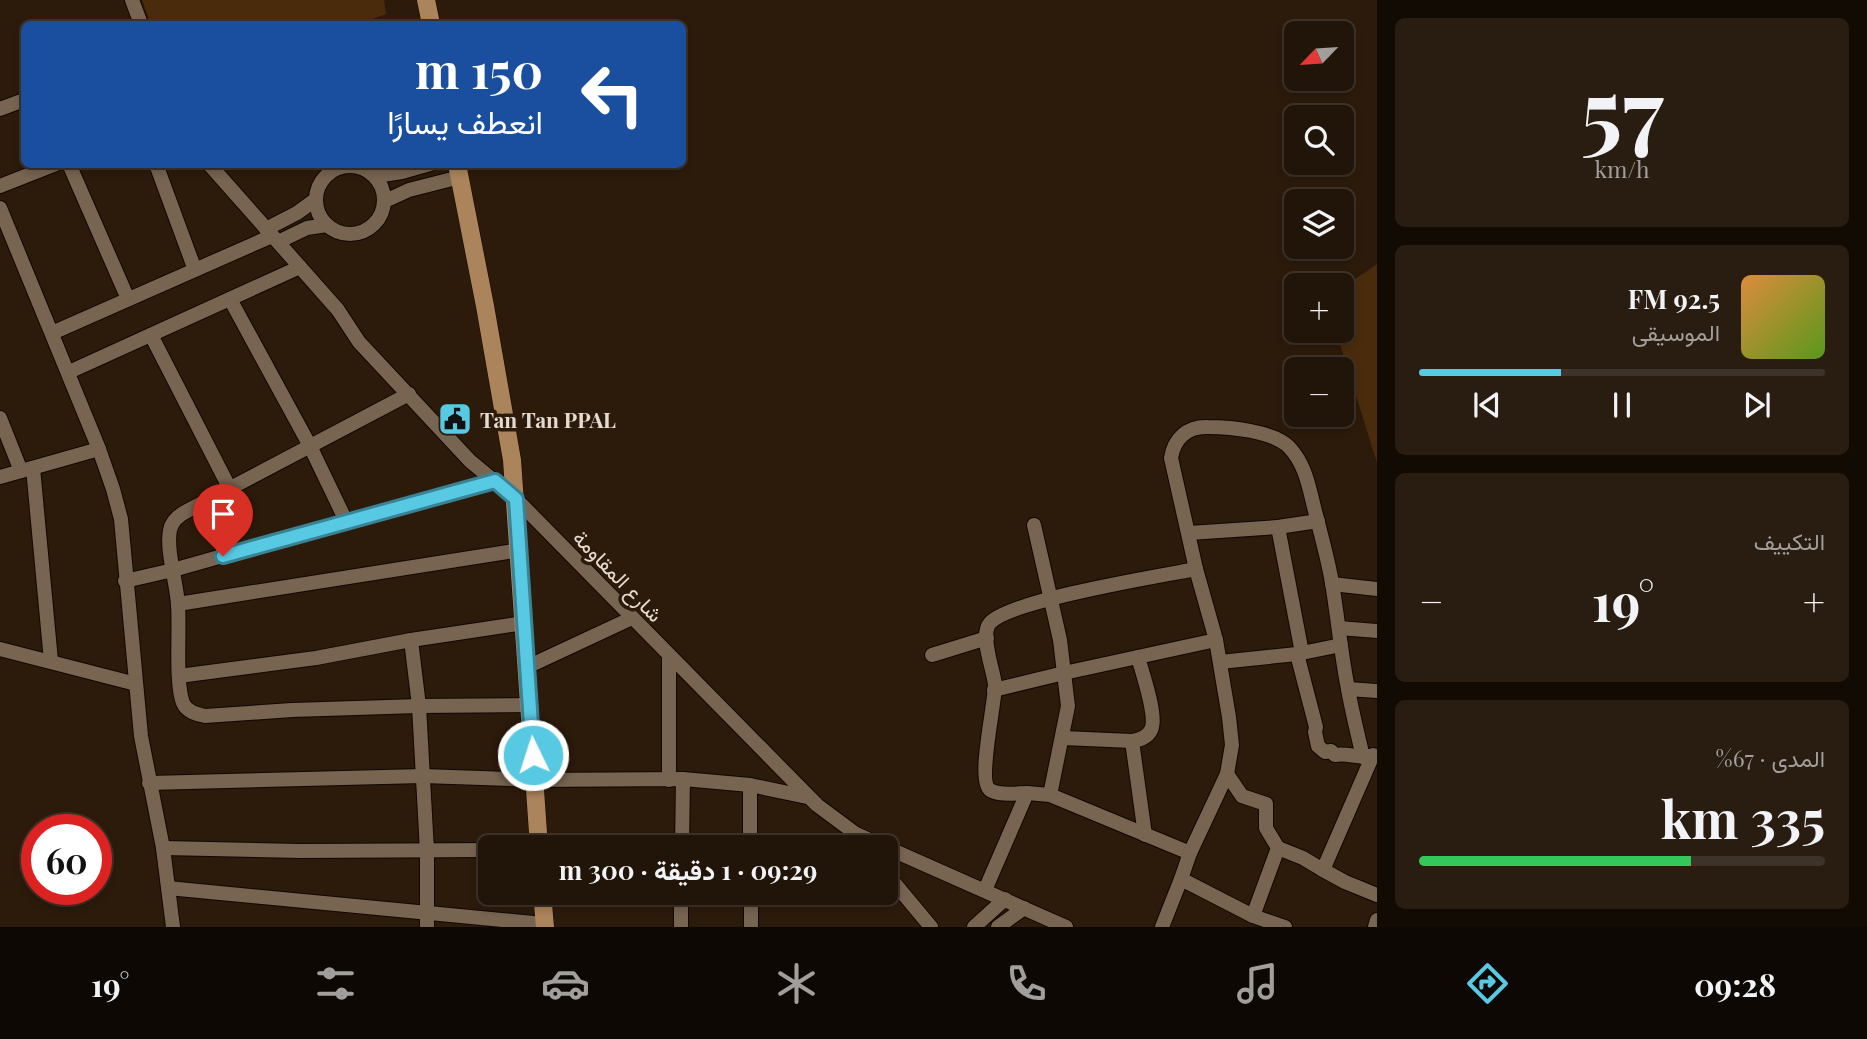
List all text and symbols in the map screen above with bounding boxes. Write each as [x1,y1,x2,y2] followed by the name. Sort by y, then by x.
[1284,21,1354,91] north arrow
[1284,21,1354,427] map controls
[415,36,543,101] text: 150 m
[1580,47,1664,168] text: 57
[567,49,658,140] icon: left
[387,99,543,142] text: انعطف يسارًا
[1284,105,1354,175] button: search
[1594,153,1650,184] text: km/h
[1284,189,1354,259] button: layers
[1284,273,1354,343] button: +
[1628,281,1720,316] text: 92.5 FM
[1632,316,1720,347] text: الموسيقى
[1284,357,1354,427] button: −
[1468,386,1506,424] icon: previous
[1603,386,1641,424] icon: pause
[1738,386,1776,424] icon: next
[436,400,474,438] public building icon: Tan Tan PPAL
[480,405,616,433] place label: Tan Tan PPAL
[193,484,253,556] pin
[204,495,242,533] icon: arrive
[567,523,670,628] street label: شارع المقاومة
[1754,525,1825,556] text: التكييف
[1592,566,1655,635] text: 19°
[1419,575,1444,626] text: −
[1803,575,1825,626] text: +
[496,718,570,792] position arrow
[1716,742,1825,773] text: المدى · 67%
[1661,783,1825,852] text: 335 km
[21,814,112,905] speed limit sign: 60
[559,852,817,887] text: 09:29 · 1 دقيقة · 300 m
[311,959,360,1008] icon: filters
[541,959,590,1008] icon: car
[772,959,821,1008] icon: climate
[1002,959,1051,1008] icon: phone
[1233,959,1282,1008] icon: music
[1463,959,1512,1008] icon: directions
[91,962,129,1005] text: 19°
[1694,962,1776,1005] text: 09:28

